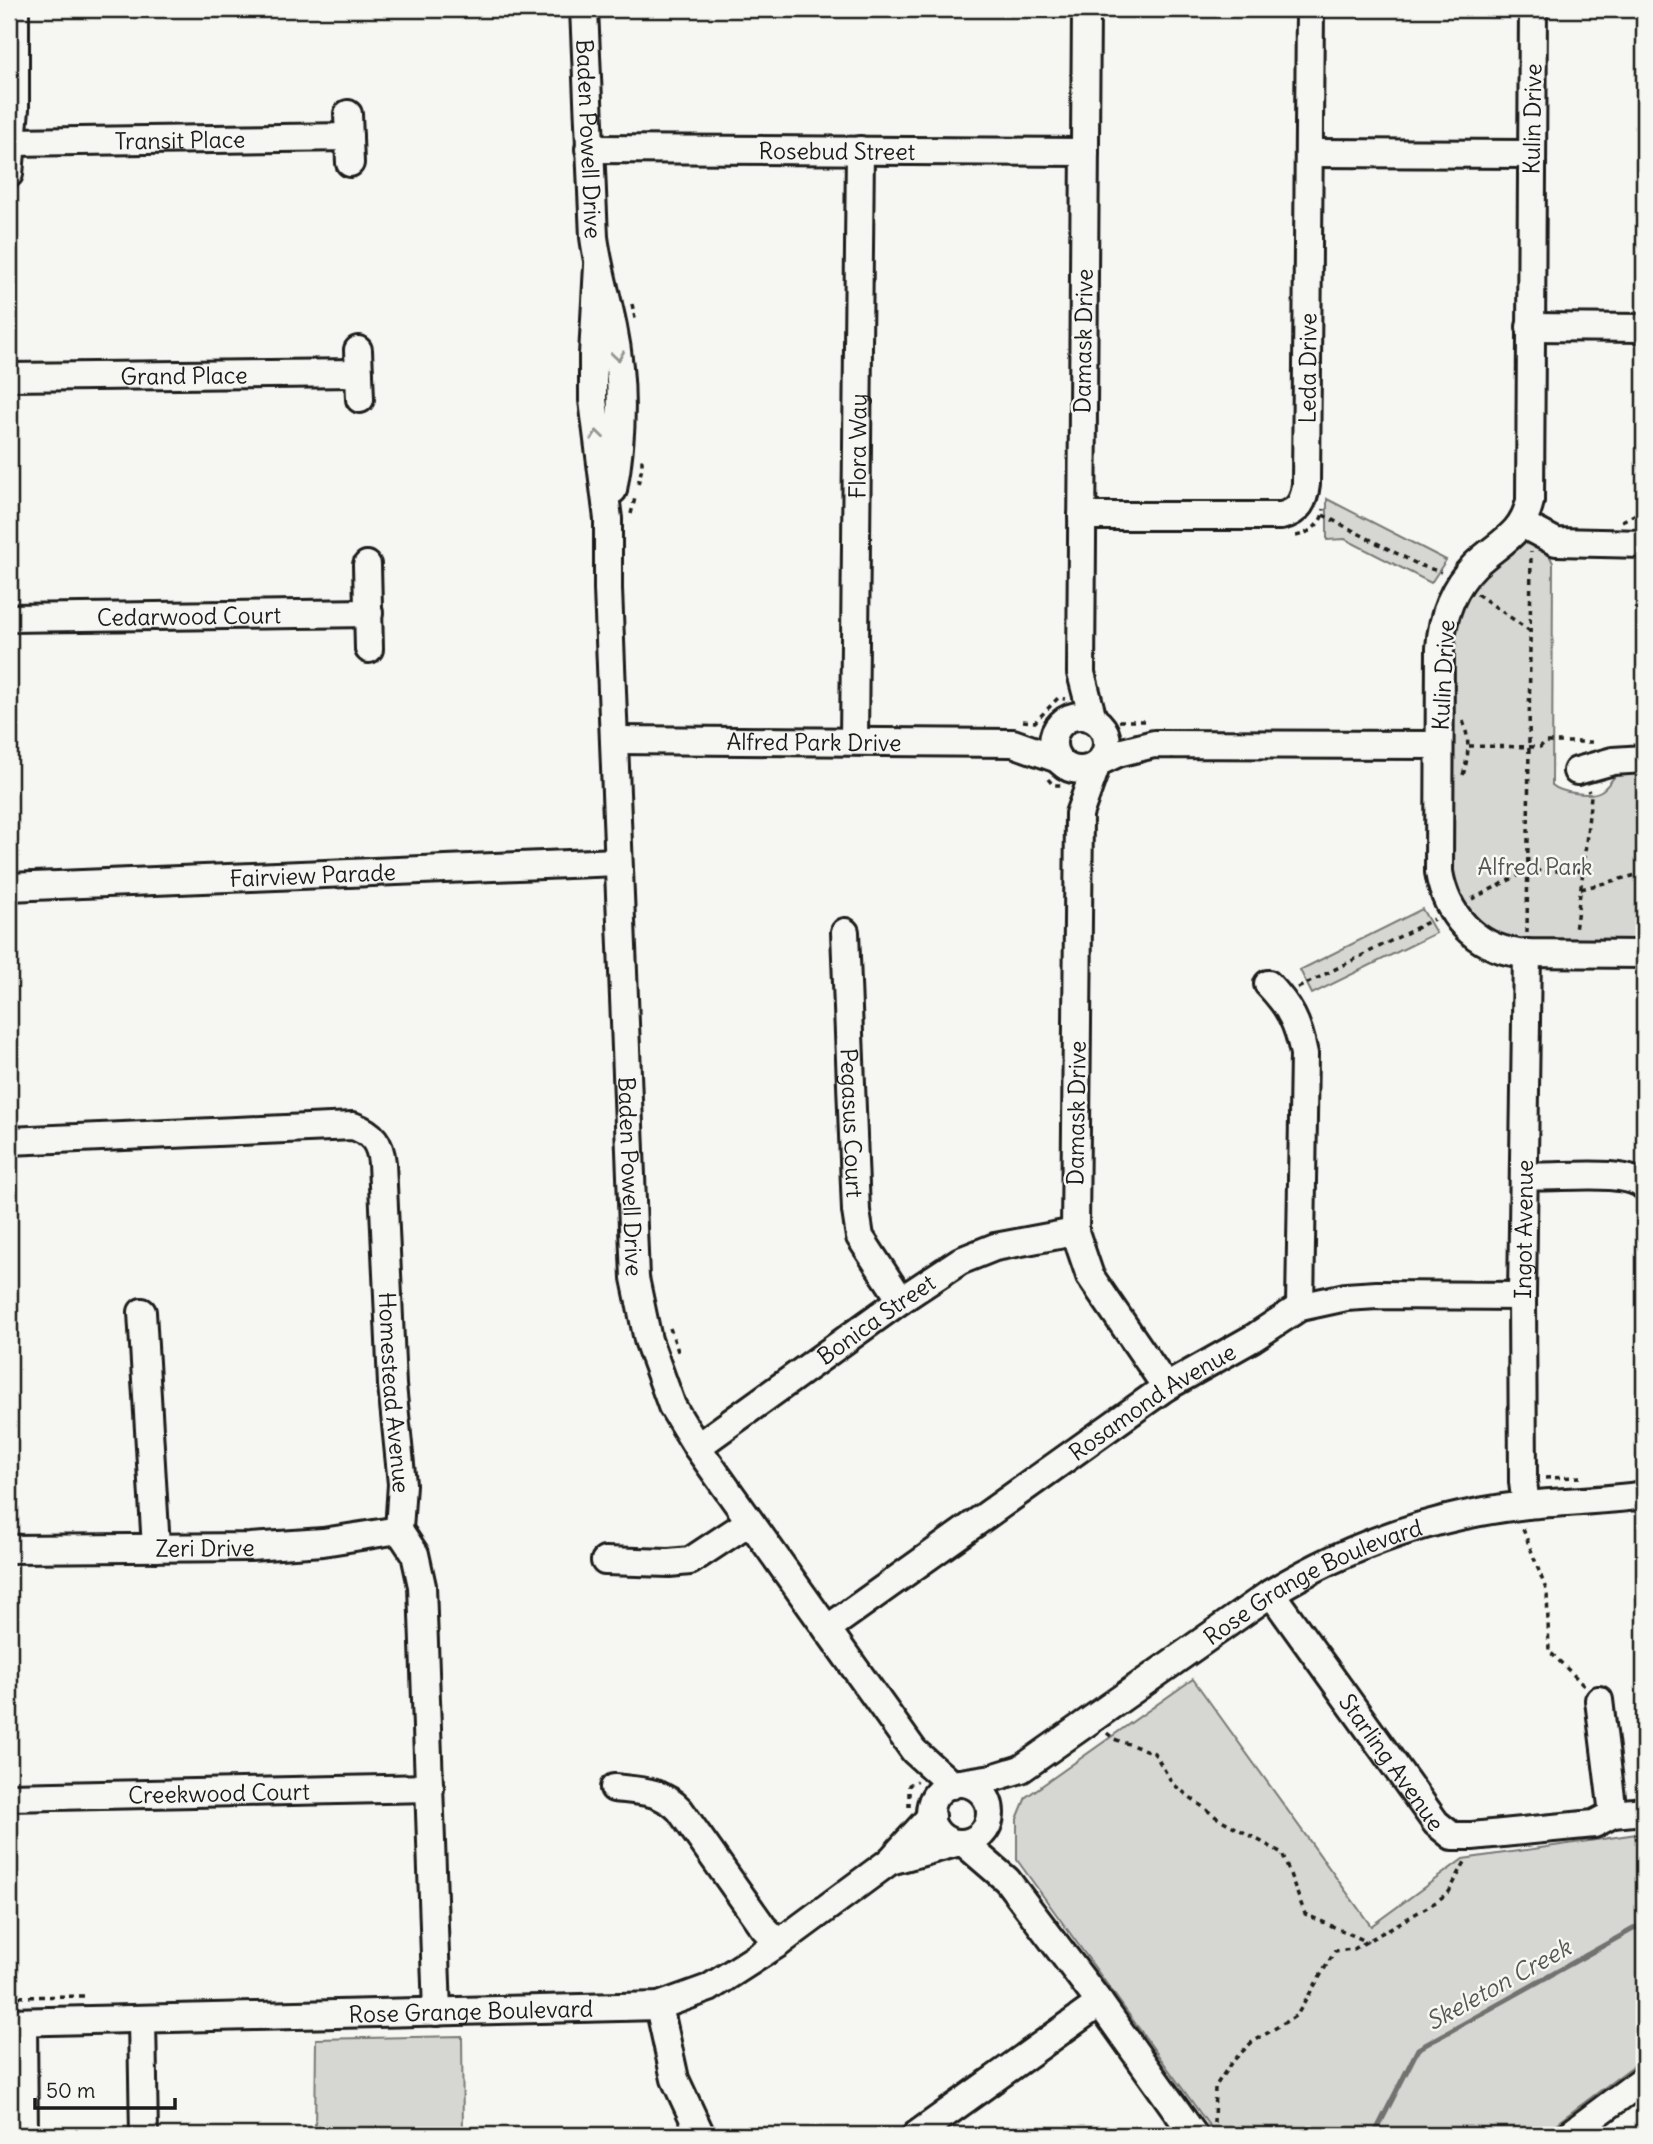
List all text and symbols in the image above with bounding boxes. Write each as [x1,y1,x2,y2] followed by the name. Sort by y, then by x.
[571,38,609,239] street label: Baden Powell Drive
[1517,63,1547,175] street label: Kulin Drive
[114,124,246,155] street label: Transit Place
[759,136,916,165] street label: Rosebud Street
[1067,268,1099,414] street label: Damask Drive
[1292,313,1322,424] street label: Leda Drive
[610,350,625,362] one-way arrow
[120,360,248,390] street label: Grand Place
[842,393,872,499] street label: Flora Way
[589,430,604,441] one-way arrow
[97,600,282,631] street label: Cedarwood Court
[1426,619,1460,731] street label: Kulin Drive
[726,726,902,757] street label: Alfred Park Drive
[1477,852,1593,881] park label: Alfred Park
[229,857,396,892] street label: Fairview Parade
[1060,1040,1092,1186] street label: Damask Drive
[835,1048,870,1198] street label: Pegasus Court
[613,1076,649,1277] street label: Baden Powell Drive
[1507,1159,1538,1299] street label: Ingot Avenue
[811,1267,941,1371] street label: Bonica Street
[373,1292,417,1494] street label: Homestead Avenue
[1063,1336,1240,1466] street label: Rosamond Avenue
[1197,1512,1425,1651] street label: Rose Grange Boulevard
[155,1532,255,1562] street label: Zeri Drive
[1333,1688,1451,1836] street label: Starling Avenue
[128,1776,310,1809] street label: Creekwood Court
[1420,1931,1577,2036] water label: Skeleton Creek
[348,1993,593,2028] street label: Rose Grange Boulevard
[35,2067,175,2111] scale bar
[46,2077,95,2104] text: 50 m

